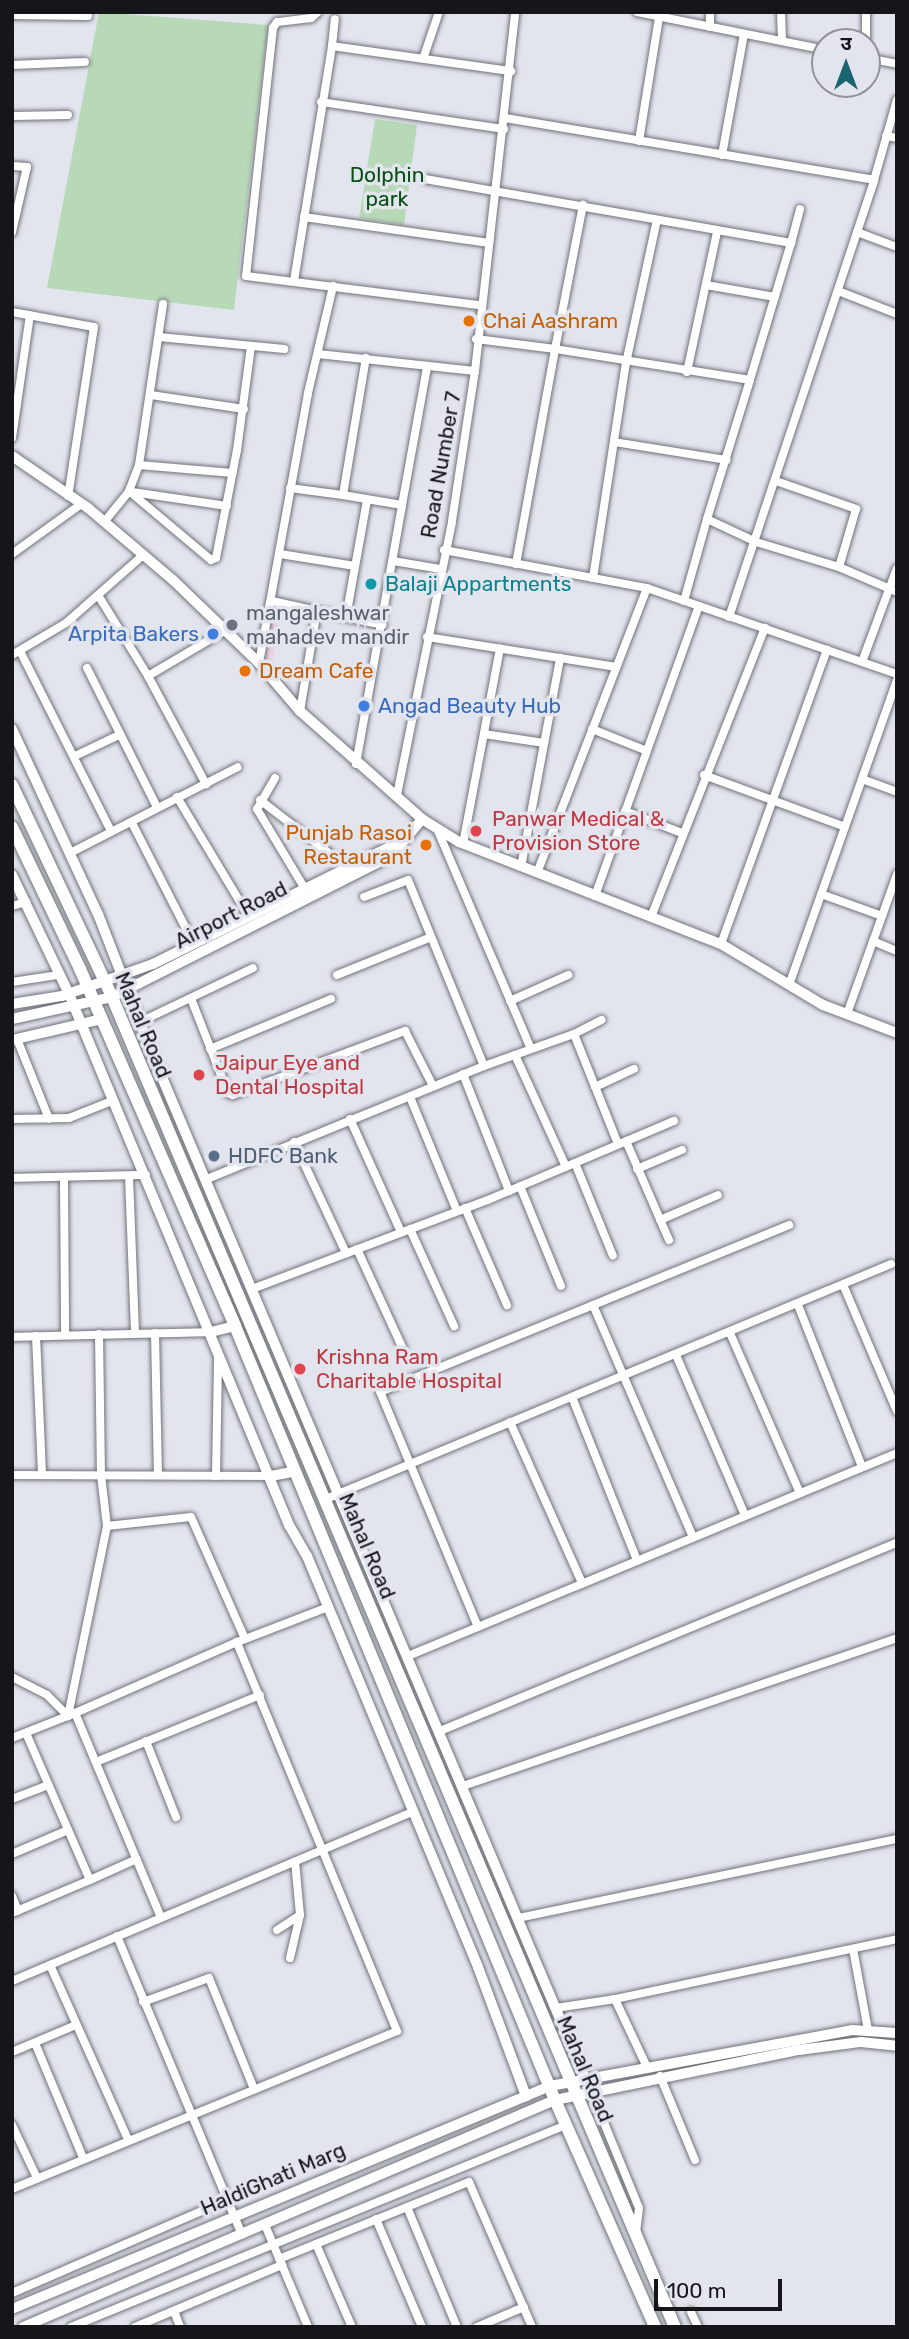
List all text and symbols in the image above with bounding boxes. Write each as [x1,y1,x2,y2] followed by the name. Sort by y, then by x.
[811,28,881,98] north arrow
[840,32,852,55] text: उ
[350,162,424,212] park label: Dolphin park
[483,308,619,334] place label: Chai Aashram
[461,313,477,329] marker: Chai Aashram
[416,389,466,541] street label: Road Number 7
[385,571,572,597] place label: Balaji Appartments
[363,576,379,592] marker: Balaji Appartments
[246,600,410,650] place label: mangaleshwar mahadev mandir
[224,617,240,633] marker: mangaleshwar mahadev mandir
[68,621,199,647] place label: Arpita Bakers
[205,626,221,642] marker: Arpita Bakers
[259,658,374,684] place label: Dream Cafe
[237,663,253,679] marker: Dream Cafe
[378,693,562,719] place label: Angad Beauty Hub
[356,698,372,714] marker: Angad Beauty Hub
[492,806,665,856] place label: Panwar Medical & Provision Store
[285,820,412,870] place label: Punjab Rasoi Restaurant
[466,821,486,841] marker: Panwar Medical & Provision Store
[418,837,434,853] marker: Punjab Rasoi Restaurant
[171,876,291,954] street label: Airport Road
[109,968,177,1082] street label: Mahal Road
[215,1050,364,1100] place label: Jaipur Eye and Dental Hospital
[189,1065,209,1085] marker: Jaipur Eye and Dental Hospital
[228,1143,338,1169] place label: HDFC Bank
[206,1148,222,1164] marker: HDFC Bank
[316,1344,502,1394] place label: Krishna Ram Charitable Hospital
[290,1359,310,1379] marker: Krishna Ram Charitable Hospital
[333,1489,401,1603] street label: Mahal Road
[551,2012,619,2126] street label: Mahal Road
[197,2137,349,2221] street label: HaldiGhati Marg
[657,2266,785,2310] scale bar
[667,2278,726,2303] text: 100 m

